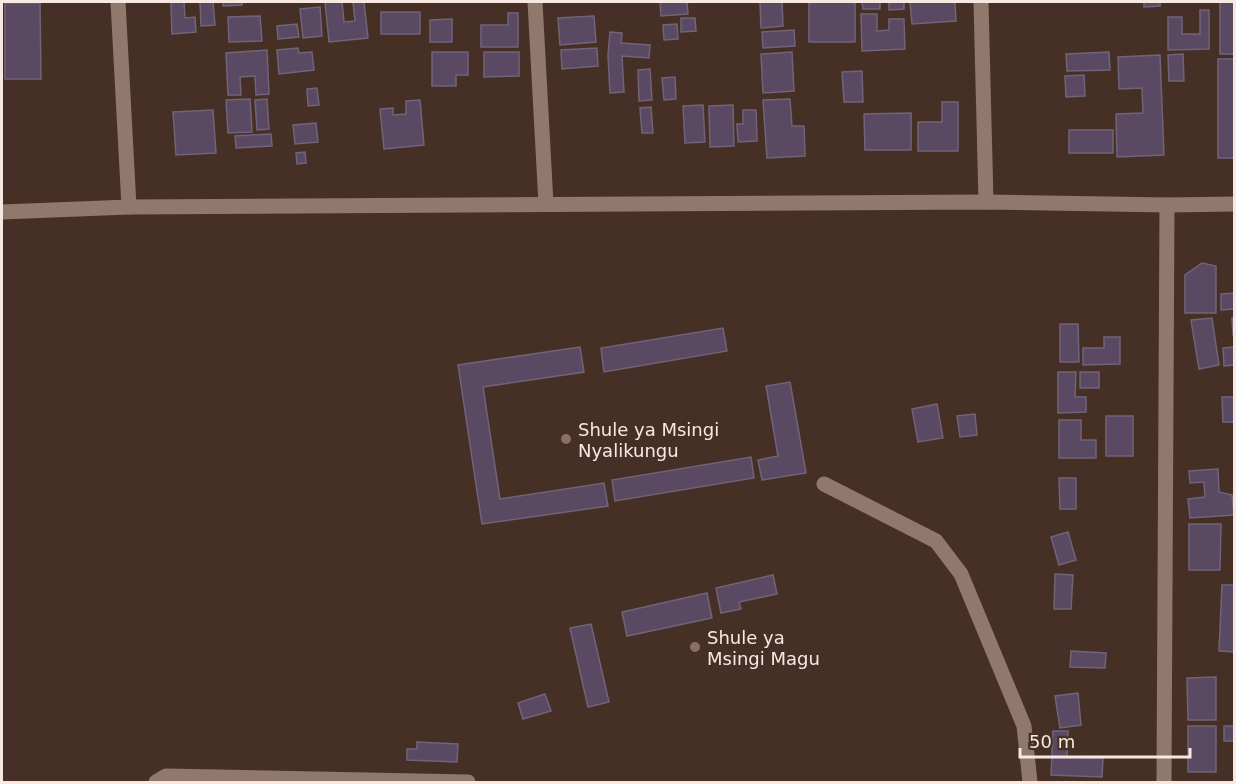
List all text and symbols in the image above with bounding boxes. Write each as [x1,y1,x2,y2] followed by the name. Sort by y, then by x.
[578,419,719,461] place label: Shule ya Msingi Nyalikungu
[559,432,573,446] marker: Shule ya Msingi Nyalikungu
[707,627,820,669] place label: Shule ya Msingi Magu
[688,640,702,654] marker: Shule ya Msingi Magu
[1020,721,1190,759] scale bar
[1029,731,1075,752] text: 50 m

